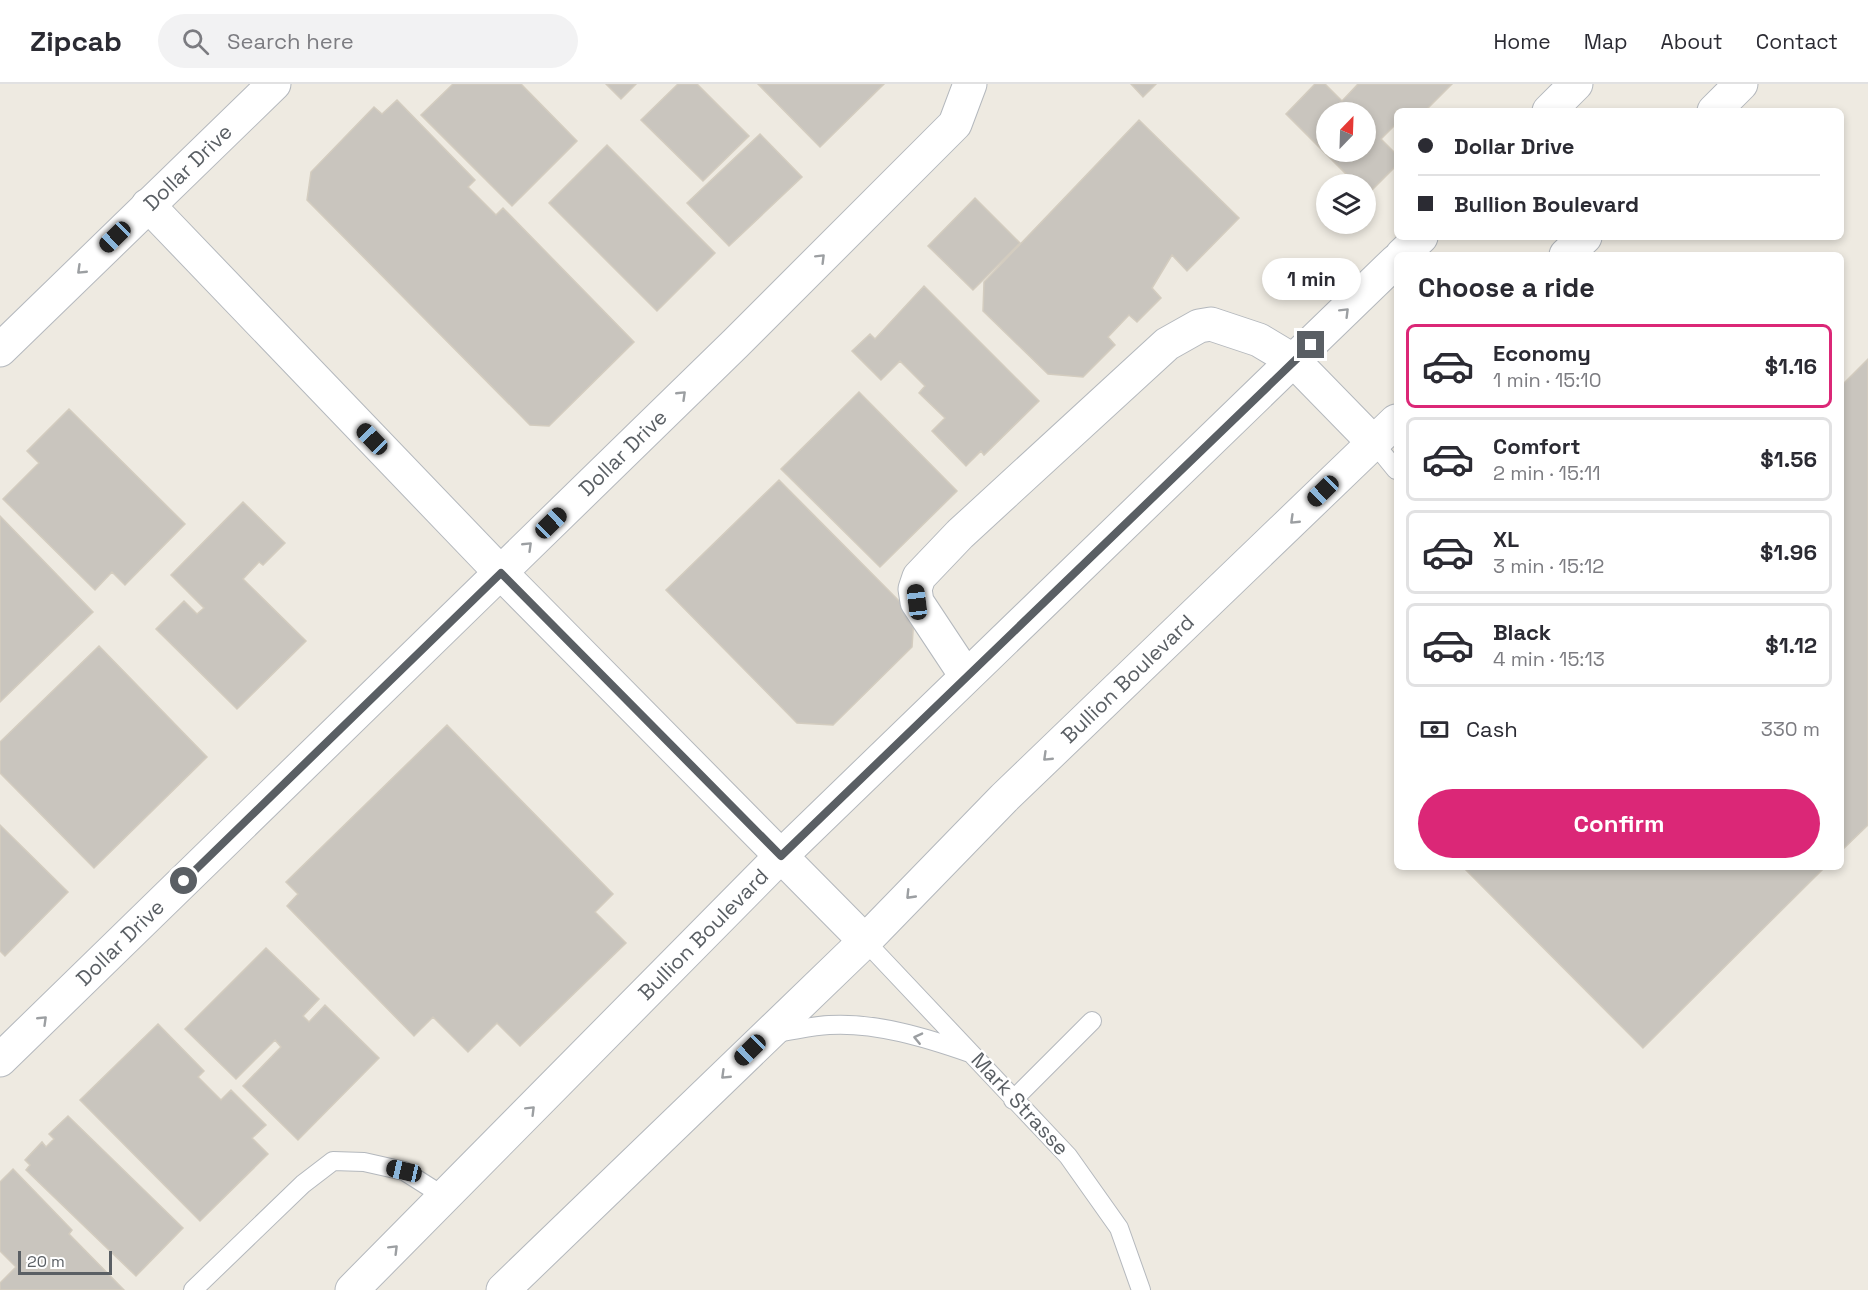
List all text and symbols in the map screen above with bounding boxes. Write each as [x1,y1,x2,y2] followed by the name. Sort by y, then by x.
[158,14,578,68] search box
[30,23,122,59] text: Zipcab
[179,25,212,58] icon: search
[227,27,354,55] text: Search here
[1493,28,1551,55] text: Home
[1584,28,1628,55] text: Map
[1661,28,1723,55] text: About
[1756,28,1838,55] text: Contact
[1316,102,1376,162] north arrow
[1316,102,1376,234] map controls
[138,118,238,216] street label: Dollar Drive
[1454,132,1575,160] text: Dollar Drive
[1316,174,1376,234] button: layers
[1454,190,1639,218] text: Bullion Boulevard
[96,218,134,256] car
[813,255,824,266] one-way arrow
[1262,258,1360,300] callout: 1 min
[77,263,88,274] one-way arrow
[1287,266,1336,292] text: 1 min
[1418,270,1595,305] text: Choose a ride
[1338,308,1348,319] one-way arrow
[1297,331,1324,358] route end
[1421,339,1475,393] icon: car
[1493,339,1591,367] text: Economy
[1765,352,1817,380] text: $1.16
[1493,367,1601,393] text: 1 min · 15:10
[675,392,686,403] one-way arrow
[573,403,673,502] street label: Dollar Drive
[353,420,391,458] car
[1421,432,1475,486] icon: car
[1493,432,1581,460] text: Comfort
[1760,445,1817,473] text: $1.56
[1493,460,1601,486] text: 2 min · 15:11
[1304,472,1342,510] car
[532,504,570,542] car
[1290,512,1301,523] one-way arrow
[1421,525,1475,579] icon: car
[1493,525,1519,553] text: XL
[1760,538,1817,566] text: $1.96
[520,543,531,554] one-way arrow
[1493,553,1604,579] text: 3 min · 15:12
[906,583,928,621] car
[1055,608,1200,749] street label: Bullion Boulevard
[1421,618,1475,672] icon: car
[1493,618,1551,646] text: Black
[1765,631,1817,659] text: $1.12
[1493,646,1605,672] text: 4 min · 15:13
[1418,713,1451,746] icon: cash
[1466,715,1518,743] text: Cash
[1761,716,1820,742] text: 330 m
[1044,749,1055,760] one-way arrow
[1418,789,1820,858] button: Confirm
[632,862,774,1006] street label: Bullion Boulevard
[170,867,197,894] route start
[906,888,917,898] one-way arrow
[70,893,170,992] street label: Dollar Drive
[36,1016,46,1027] one-way arrow
[731,1031,769,1069] car
[914,1032,924,1045] one-way arrow
[966,1046,1075,1161] street label: Mark Strasse
[722,1068,732,1079] one-way arrow
[524,1106,534,1117] one-way arrow
[384,1158,424,1184] car
[386,1245,397,1256] one-way arrow
[18,1248,112,1276] scale bar
[27,1251,65,1272] text: 20 m

